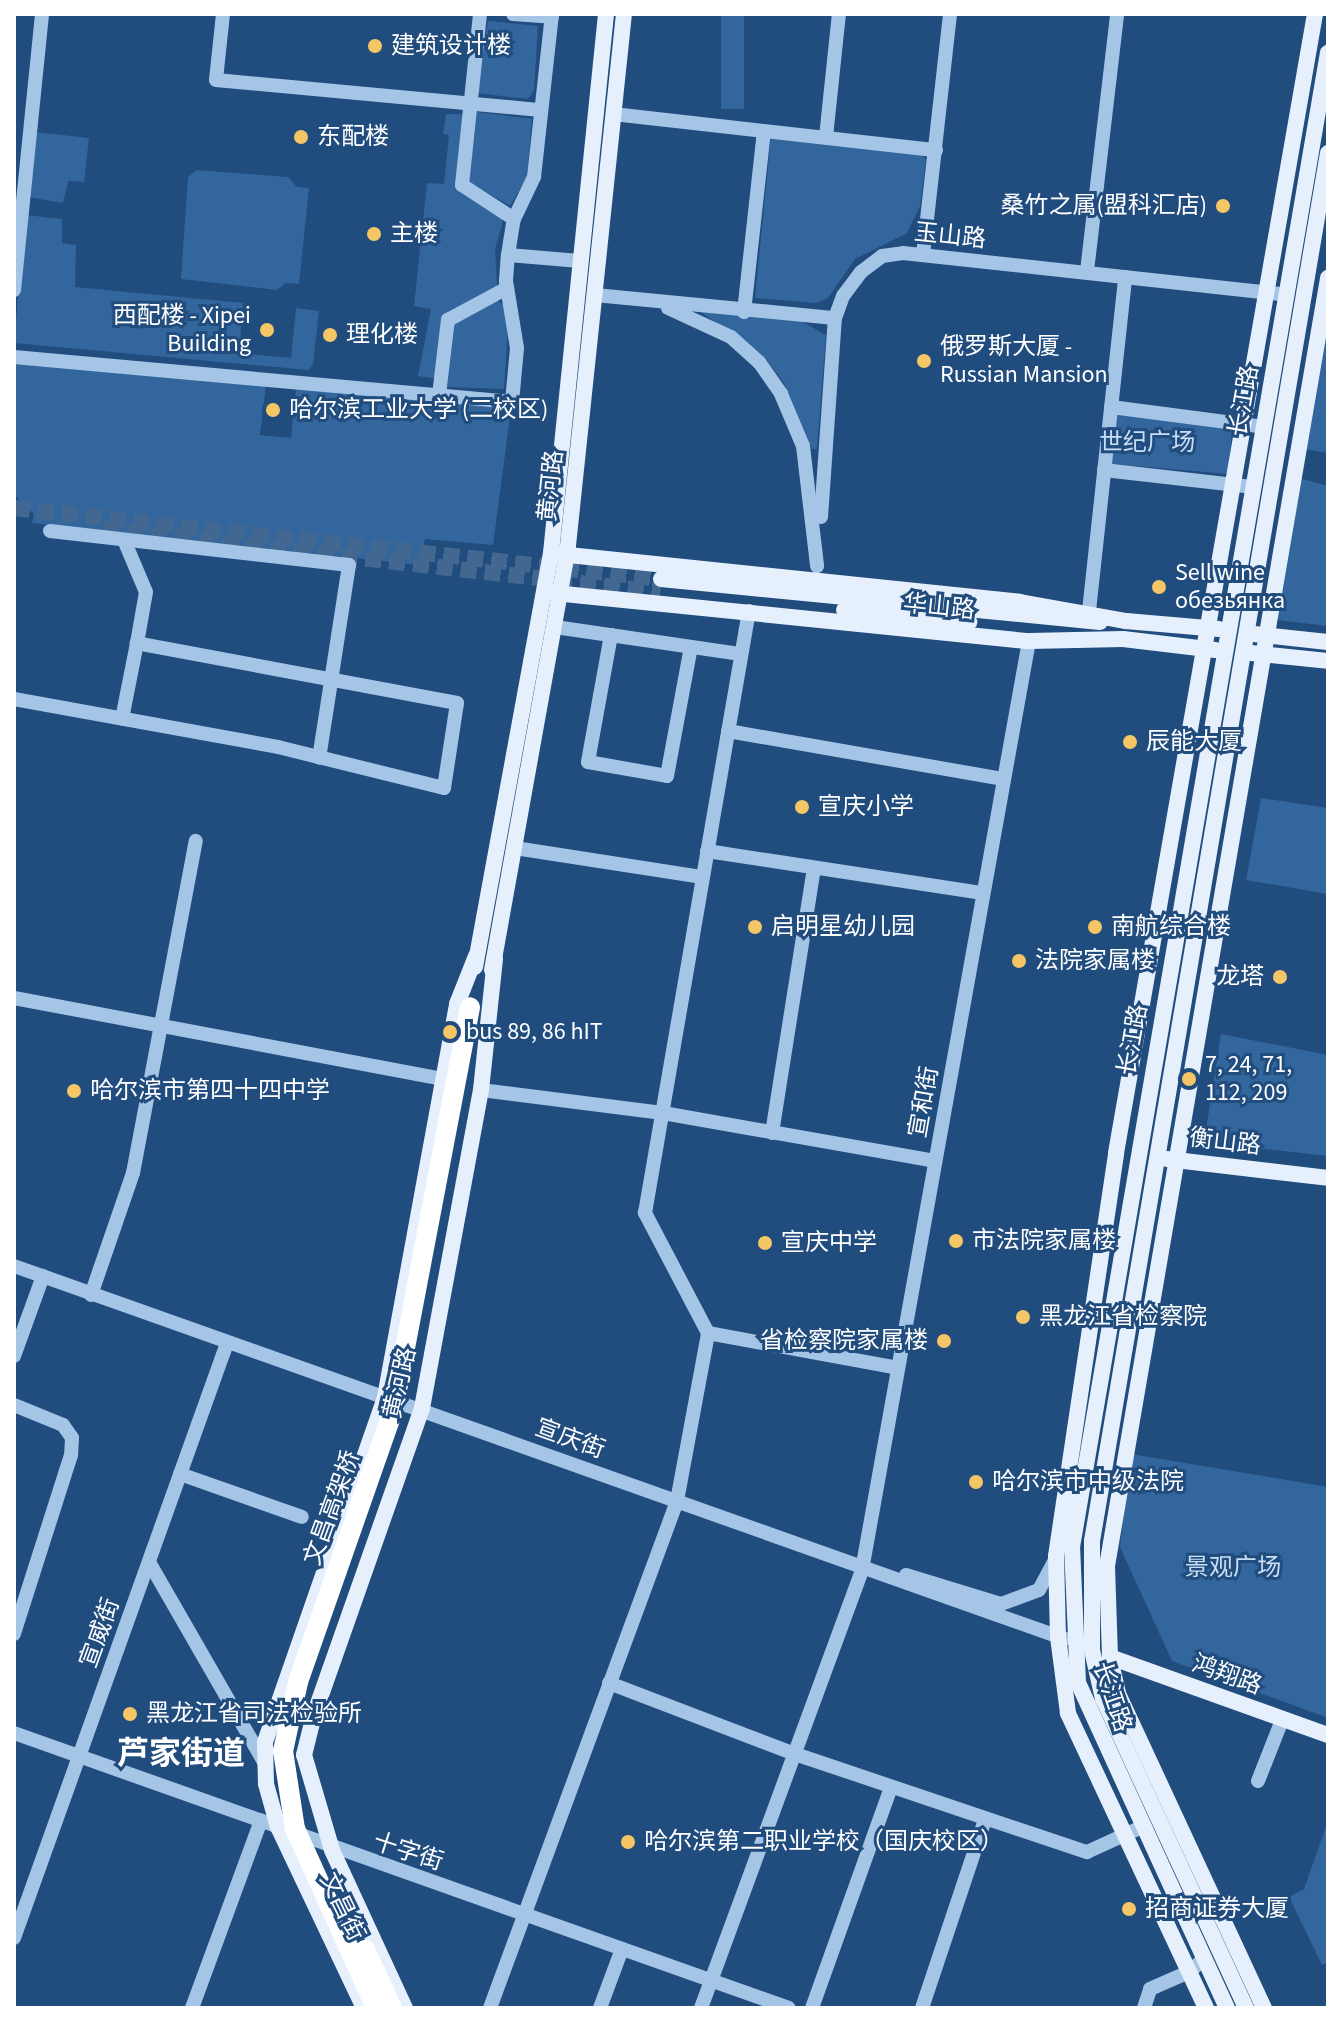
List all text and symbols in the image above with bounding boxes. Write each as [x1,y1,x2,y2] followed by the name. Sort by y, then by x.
[391,32,511,60] place label: 建筑设计楼
[366,37,384,55] marker: 建筑设计楼
[317,123,389,151] place label: 东配楼
[292,128,310,146] marker: 东配楼
[1000,192,1207,220] place label: 桑竹之属(盟科汇店)
[1214,197,1232,215] marker: 桑竹之属(盟科汇店)
[913,218,987,254] street label: 玉山路
[390,220,438,248] place label: 主楼
[365,225,383,243] marker: 主楼
[113,302,251,358] place label: 西配楼 - Xipei Building
[258,321,276,339] marker: 西配楼 - Xipei Building
[346,321,418,349] place label: 理化楼
[321,326,339,344] marker: 理化楼
[940,333,1108,389] place label: 俄罗斯大厦 - Russian Mansion
[915,352,933,370] marker: 俄罗斯大厦 - Russian Mansion
[1224,363,1264,439] street label: 长江路
[289,396,548,424] place label: 哈尔滨工业大学 (二校区)
[264,401,282,419] marker: 哈尔滨工业大学 (二校区)
[1099,429,1195,457] park label: 世纪广场
[533,449,569,523] street label: 黄河路
[1175,559,1285,615] place label: Sell wine обезьянка
[1150,578,1168,596] marker: Sell wine обезьянка
[902,589,976,625] street label: 华山路
[1146,728,1242,756] place label: 辰能大厦
[1121,733,1139,751] marker: 辰能大厦
[818,793,914,821] place label: 宣庆小学
[793,798,811,816] marker: 宣庆小学
[771,913,915,941] place label: 启明星幼儿园
[1111,913,1231,941] place label: 南航综合楼
[746,918,764,936] marker: 启明星幼儿园
[1086,918,1104,936] marker: 南航综合楼
[1035,947,1155,975] place label: 法院家属楼
[1010,952,1028,970] marker: 法院家属楼
[1216,963,1264,991] place label: 龙塔
[1271,968,1289,986] marker: 龙塔
[1113,1002,1153,1078] street label: 长江路
[466,1018,603,1046] place label: bus 89, 86 hIT
[441,1023,459,1041] marker: bus 89, 86 hIT
[1205,1051,1292,1107] place label: 7, 24, 71, 112, 209
[904,1064,944,1140] street label: 宣和街
[1180,1070,1198,1088] marker: 7, 24, 71, 112, 209
[90,1077,330,1105] place label: 哈尔滨市第四十四中学
[65,1082,83,1100] marker: 哈尔滨市第四十四中学
[1188,1123,1262,1161] street label: 衡山路
[972,1227,1116,1255] place label: 市法院家属楼
[781,1229,877,1257] place label: 宣庆中学
[947,1232,965,1250] marker: 市法院家属楼
[756,1234,774,1252] marker: 宣庆中学
[1039,1303,1207,1331] place label: 黑龙江省检察院
[1014,1308,1032,1326] marker: 黑龙江省检察院
[760,1327,928,1355] place label: 省检察院家属楼
[935,1332,953,1350] marker: 省检察院家属楼
[378,1345,422,1421] street label: 黄河路
[531,1413,609,1465] street label: 宣庆街
[298,1447,366,1569] street label: 文昌高架桥
[992,1468,1184,1496] place label: 哈尔滨市中级法院
[967,1473,985,1491] marker: 哈尔滨市中级法院
[1185,1554,1281,1582] park label: 景观广场
[74,1594,126,1672] street label: 宣威街
[1188,1649,1266,1701] street label: 鸿翔路
[1087,1658,1137,1736] street label: 长江路
[146,1700,362,1728] place label: 黑龙江省司法检验所
[121,1705,139,1723] marker: 黑龙江省司法检验所
[117,1735,245,1773] district label: 芦家街道
[369,1827,447,1877] street label: 十字街
[644,1828,1004,1856] place label: 哈尔滨第二职业学校（国庆校区）
[619,1833,637,1851] marker: 哈尔滨第二职业学校（国庆校区）
[313,1868,371,1946] street label: 文昌街
[1145,1895,1289,1923] place label: 招商证券大厦
[1120,1900,1138,1918] marker: 招商证券大厦

